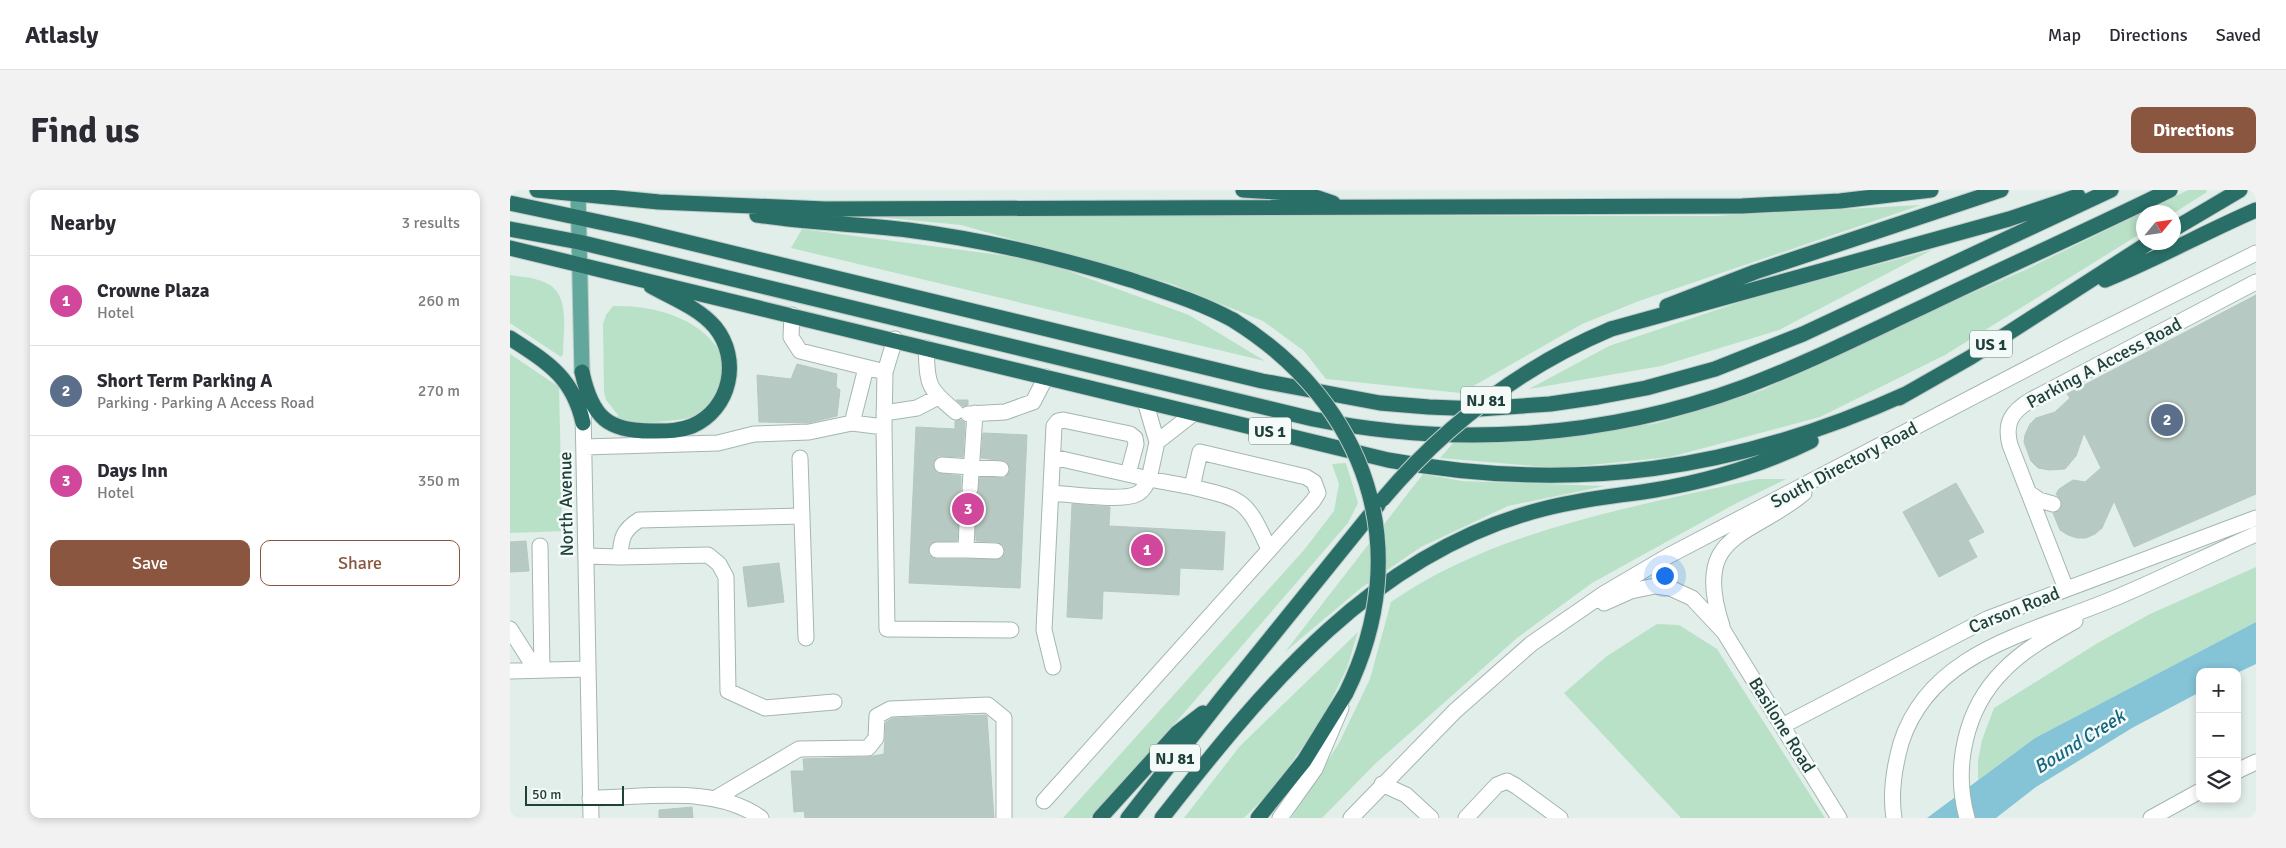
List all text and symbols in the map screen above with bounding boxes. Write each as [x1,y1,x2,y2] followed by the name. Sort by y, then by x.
[25,20,98,50] text: Atlasly
[2048,24,2081,46] text: Map
[2109,24,2188,46] text: Directions
[2216,24,2261,46] text: Saved
[2131,107,2256,153] button: Directions
[30,109,140,152] text: Find us
[2136,205,2181,250] north arrow
[50,210,116,236] text: Nearby
[401,213,460,233] text: 3 results
[97,279,209,303] text: Crowne Plaza
[62,291,70,311] text: 1
[418,291,460,311] text: 260 m
[97,303,134,323] text: Hotel
[2023,313,2185,413] street label: Parking A Access Road
[1970,330,2012,358] road number: US 1
[97,369,272,393] text: Short Term Parking A
[62,381,70,401] text: 2
[418,381,460,401] text: 270 m
[1461,386,1511,414] road number: NJ 81
[97,393,314,413] text: Parking · Parking A Access Road
[2151,401,2183,439] pin: 2
[1767,417,1921,513] street label: South Directory Road
[1249,418,1291,445] road number: US 1
[554,451,578,557] street label: North Avenue
[97,459,168,483] text: Days Inn
[62,471,70,491] text: 3
[418,471,460,491] text: 350 m
[97,483,134,503] text: Hotel
[952,490,984,528] pin: 3
[1131,531,1163,569] pin: 1
[50,540,250,586] button: Save
[260,540,460,586] button: Share
[1652,563,1678,589] your location
[1965,582,2063,638] street label: Carson Road
[2196,668,2241,803] map controls
[2196,668,2241,713] button: +
[1744,673,1820,777] street label: Basilone Road
[2029,704,2131,779] water label: Bound Creek
[2196,713,2241,758] button: −
[1150,744,1200,772] road number: NJ 81
[2196,758,2241,803] button: layers
[525,783,624,806] scale bar
[532,786,561,803] text: 50 m

